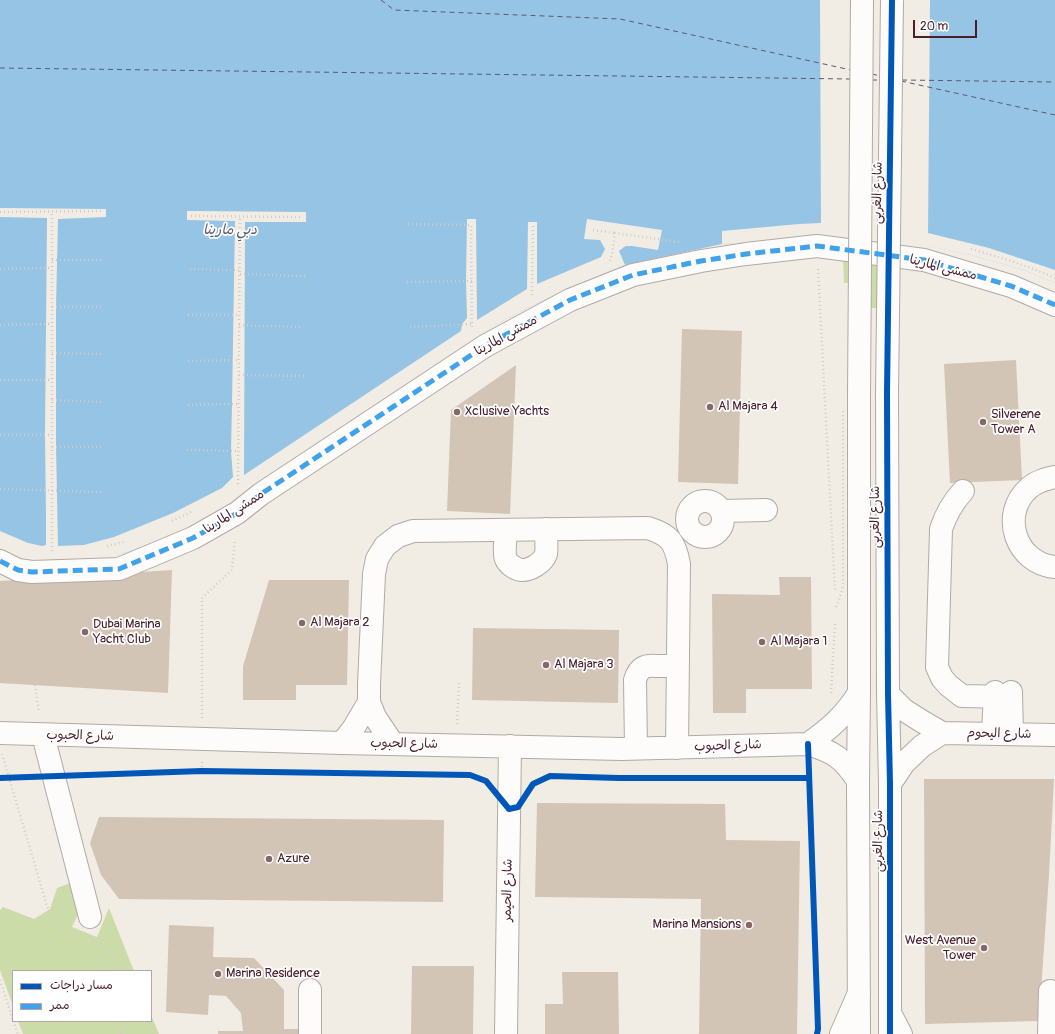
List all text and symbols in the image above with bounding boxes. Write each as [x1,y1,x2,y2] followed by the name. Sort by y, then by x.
[915,12,979,38] scale bar
[920,19,948,34] text: 20 m
[870,162,886,224] street label: شارع الغربى
[203,222,257,238] water label: دبي مارينا
[908,252,978,284] street label: ممشى المارينا
[472,312,540,360] street label: ممشى المارينا
[718,399,778,415] place label: Al Majara 4
[705,402,715,412] marker: Al Majara 4
[465,404,549,420] place label: Xclusive Yachts
[452,407,462,417] marker: Xclusive Yachts
[991,407,1041,438] place label: Silverene Tower A
[978,417,988,427] marker: Silverene Tower A
[868,486,884,548] street label: شارع الغربى
[201,487,267,537] street label: ممشى المارينا
[310,615,370,631] place label: Al Majara 2
[93,617,161,648] place label: Dubai Marina Yacht Club
[297,618,307,628] marker: Al Majara 2
[80,627,90,637] marker: Dubai Marina Yacht Club
[770,634,827,650] place label: Al Majara 1
[757,637,767,647] marker: Al Majara 1
[554,657,614,673] place label: Al Majara 3
[541,660,551,670] marker: Al Majara 3
[966,726,1032,742] street label: شارع اليحوم
[46,728,114,744] street label: شارع الحبوب
[370,736,438,752] street label: شارع الحبوب
[694,737,762,755] street label: شارع الحبوب
[871,810,887,872] street label: شارع الغربى
[277,851,309,867] place label: Azure
[264,854,274,864] marker: Azure
[500,858,516,922] street label: شارع الحيمر
[653,917,741,933] place label: Marina Mansions
[744,920,754,930] marker: Marina Mansions
[905,933,976,964] place label: West Avenue Tower
[979,943,989,953] marker: West Avenue Tower
[226,966,320,982] place label: Marina Residence
[213,969,223,979] marker: Marina Residence
[12,970,152,1022] legend
[50,978,113,993] text: مسار دراجات
[50,998,69,1013] text: ممر

